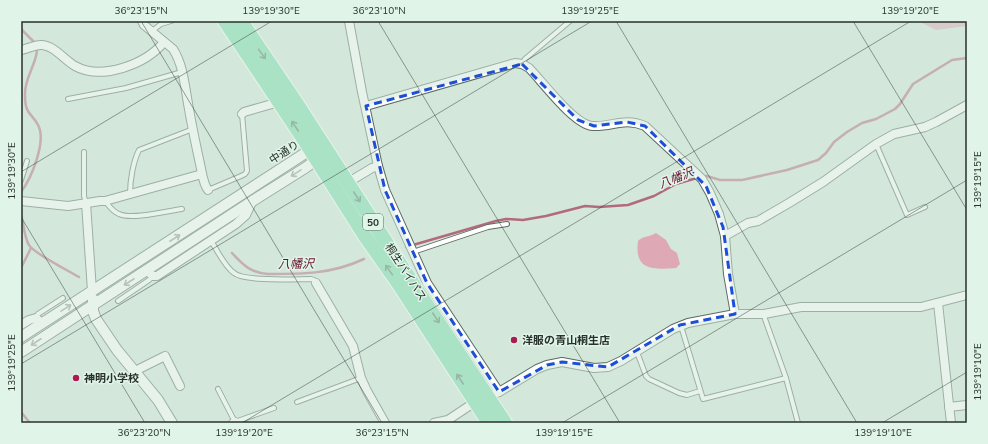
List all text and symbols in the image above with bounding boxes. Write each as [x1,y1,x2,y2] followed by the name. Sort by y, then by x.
[114,4,168,18] text: 36°23'15"N
[242,4,300,18] text: 139°19'30"E
[352,4,406,18] text: 36°23'10"N
[561,4,619,18] text: 139°19'25"E
[881,4,939,18] text: 139°19'20"E
[258,48,266,59] one-way arrow
[291,121,299,132] one-way arrow
[266,137,302,168] street label: 中通り
[5,142,19,200] text: 139°19'30"E
[971,151,985,209] text: 139°19'15"E
[656,163,698,192] water label: 八幡沢
[291,169,302,177] one-way arrow
[353,191,361,202] one-way arrow
[363,214,383,230] road number: 50
[169,234,180,242] one-way arrow
[381,241,430,304] street label: 桐生バイパス
[278,256,316,272] water label: 八幡沢
[385,265,393,276] one-way arrow
[124,278,135,286] one-way arrow
[60,304,71,312] one-way arrow
[432,312,440,323] one-way arrow
[522,333,610,348] place label: 洋服の青山桐生店
[5,334,19,392] text: 139°19'25"E
[509,335,519,345] marker: 洋服の青山桐生店
[31,338,42,346] one-way arrow
[971,343,985,401] text: 139°19'10"E
[84,371,139,386] place label: 神明小学校
[71,373,81,383] marker: 神明小学校
[456,373,464,384] one-way arrow
[117,426,171,440] text: 36°23'20"N
[215,426,273,440] text: 139°19'20"E
[355,426,409,440] text: 36°23'15"N
[535,426,593,440] text: 139°19'15"E
[854,426,912,440] text: 139°19'10"E

